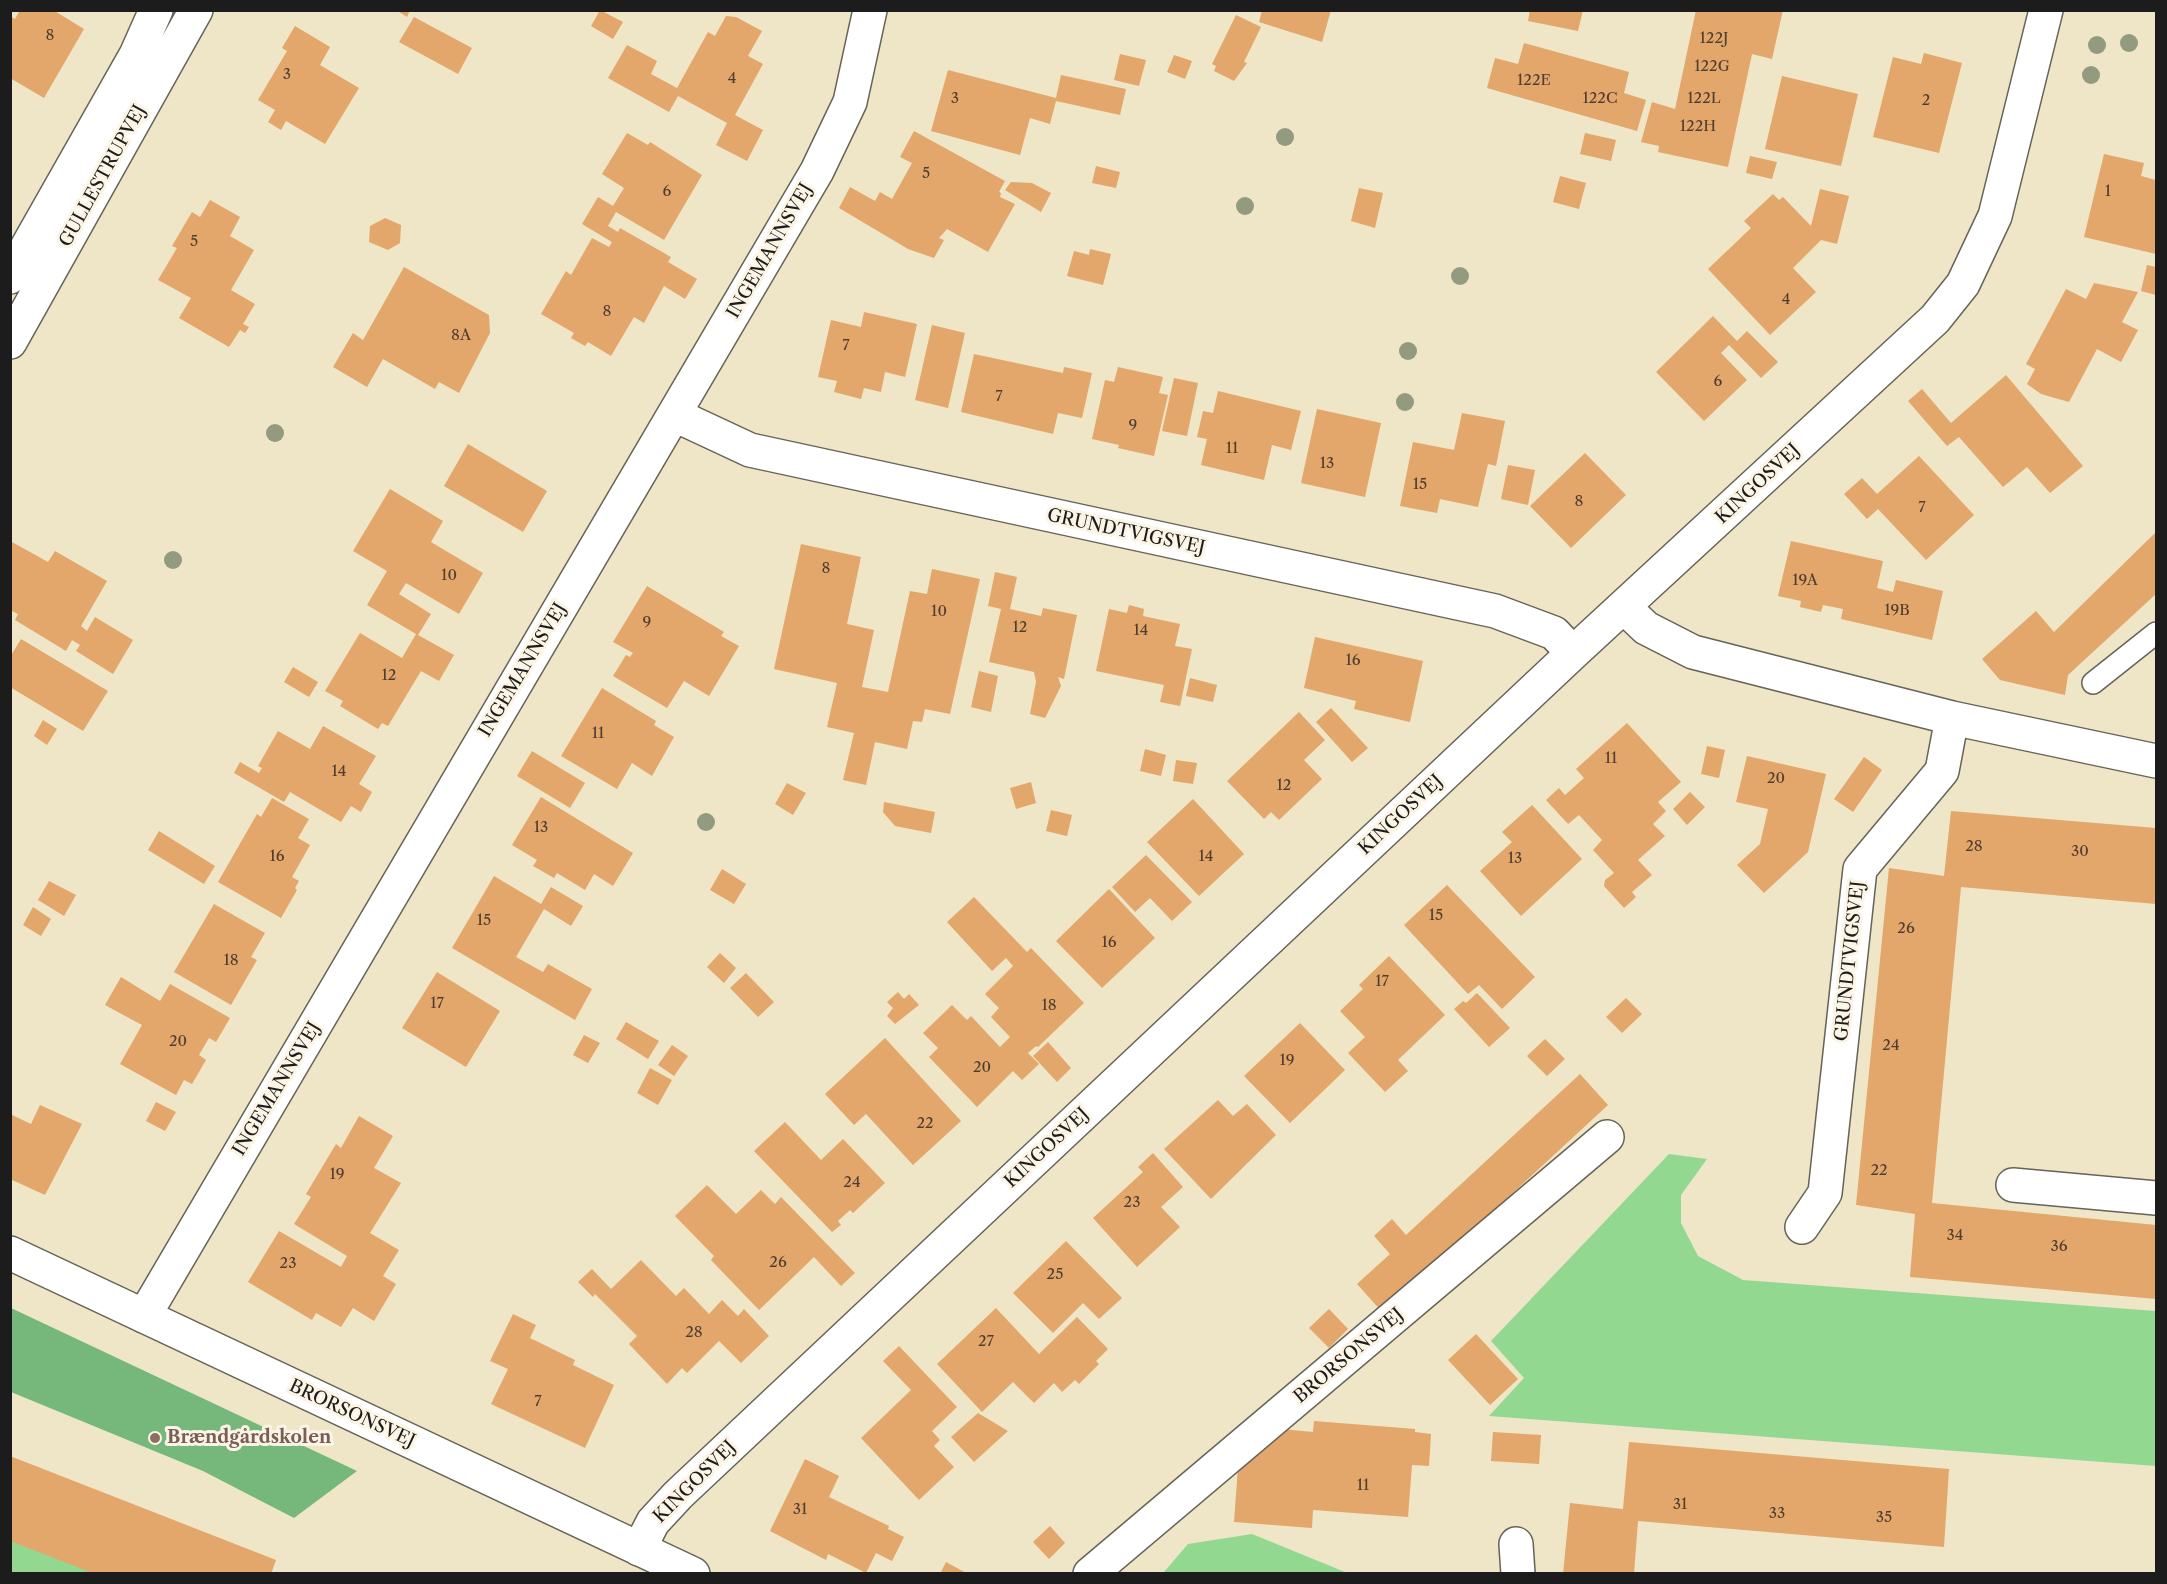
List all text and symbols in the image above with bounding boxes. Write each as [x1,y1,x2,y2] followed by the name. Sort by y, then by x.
[46,27,54,45] house number: 8
[1699,30,1729,48] house number: 122J
[1694,58,1730,76] house number: 122G
[283,66,291,84] house number: 3
[728,70,736,88] house number: 4
[1517,72,1551,90] house number: 122E
[951,90,959,108] house number: 3
[1582,90,1618,108] house number: 122C
[1687,90,1721,108] house number: 122L
[1922,92,1930,110] house number: 2
[55,101,151,251] street label: GULLESTRUPVEJ
[1680,118,1716,136] house number: 122H
[922,165,930,183] house number: 5
[723,180,817,322] street label: INGEMANNSVEJ
[663,183,671,201] house number: 6
[2105,183,2111,201] house number: 1
[190,233,198,251] house number: 5
[1782,291,1790,309] house number: 4
[603,303,611,321] house number: 8
[451,327,471,345] house number: 8A
[842,337,850,355] house number: 7
[1714,373,1722,391] house number: 6
[995,388,1003,406] house number: 7
[1129,417,1137,435] house number: 9
[1711,439,1805,529] street label: KINGOSVEJ
[1226,440,1238,458] house number: 11
[1320,455,1334,473] house number: 13
[1413,476,1427,494] house number: 15
[1575,493,1583,511] house number: 8
[1918,499,1926,517] house number: 7
[1045,505,1207,559] street label: GRUNDTVIGSVEJ
[822,560,830,578] house number: 8
[441,567,457,585] house number: 10
[1792,572,1818,590] house number: 19A
[475,599,571,741] street label: INGEMANNSVEJ
[1884,602,1910,620] house number: 19B
[931,603,947,621] house number: 10
[643,614,651,632] house number: 9
[1013,619,1027,637] house number: 12
[1134,622,1148,640] house number: 14
[1345,652,1361,670] house number: 16
[382,667,396,685] house number: 12
[592,725,604,743] house number: 11
[1605,750,1617,768] house number: 11
[332,763,346,781] house number: 14
[1354,770,1448,860] street label: KINGOSVEJ
[1767,770,1785,788] house number: 20
[1277,777,1291,795] house number: 12
[534,819,548,837] house number: 13
[1965,838,1983,856] house number: 28
[2071,843,2089,861] house number: 30
[269,848,285,866] house number: 16
[1199,848,1213,866] house number: 14
[1508,850,1522,868] house number: 13
[1831,880,1869,1042] street label: GRUNDTVIGSVEJ
[1429,907,1443,925] house number: 15
[477,912,491,930] house number: 15
[1897,920,1915,938] house number: 26
[1101,934,1117,952] house number: 16
[223,952,239,970] house number: 18
[1375,973,1389,991] house number: 17
[430,995,444,1013] house number: 17
[1041,997,1057,1015] house number: 18
[229,1018,325,1160] street label: INGEMANNSVEJ
[169,1033,187,1051] house number: 20
[1882,1037,1900,1055] house number: 24
[1279,1052,1295,1070] house number: 19
[973,1059,991,1077] house number: 20
[1000,1103,1094,1193] street label: KINGOSVEJ
[916,1115,934,1133] house number: 22
[1870,1162,1888,1180] house number: 22
[329,1166,345,1184] house number: 19
[843,1174,861,1192] house number: 24
[1124,1194,1140,1212] house number: 23
[1947,1227,1963,1245] house number: 34
[2050,1238,2068,1256] house number: 36
[769,1254,787,1272] house number: 26
[280,1255,296,1273] house number: 23
[1047,1266,1063,1284] house number: 25
[1290,1304,1408,1408] street label: BRORSONSVEJ
[685,1324,703,1342] house number: 28
[978,1333,994,1351] house number: 27
[286,1375,418,1453] street label: BRORSONSVEJ
[534,1393,542,1411] house number: 7
[167,1427,331,1449] place label: Brændgårdskolen
[148,1431,162,1445] marker: Brændgårdskolen
[649,1436,741,1528] street label: KINGOSVEJ
[1357,1477,1369,1495] house number: 11
[1673,1496,1687,1514] house number: 31
[793,1501,807,1519] house number: 31
[1769,1505,1785,1523] house number: 33
[1876,1509,1892,1527] house number: 35

